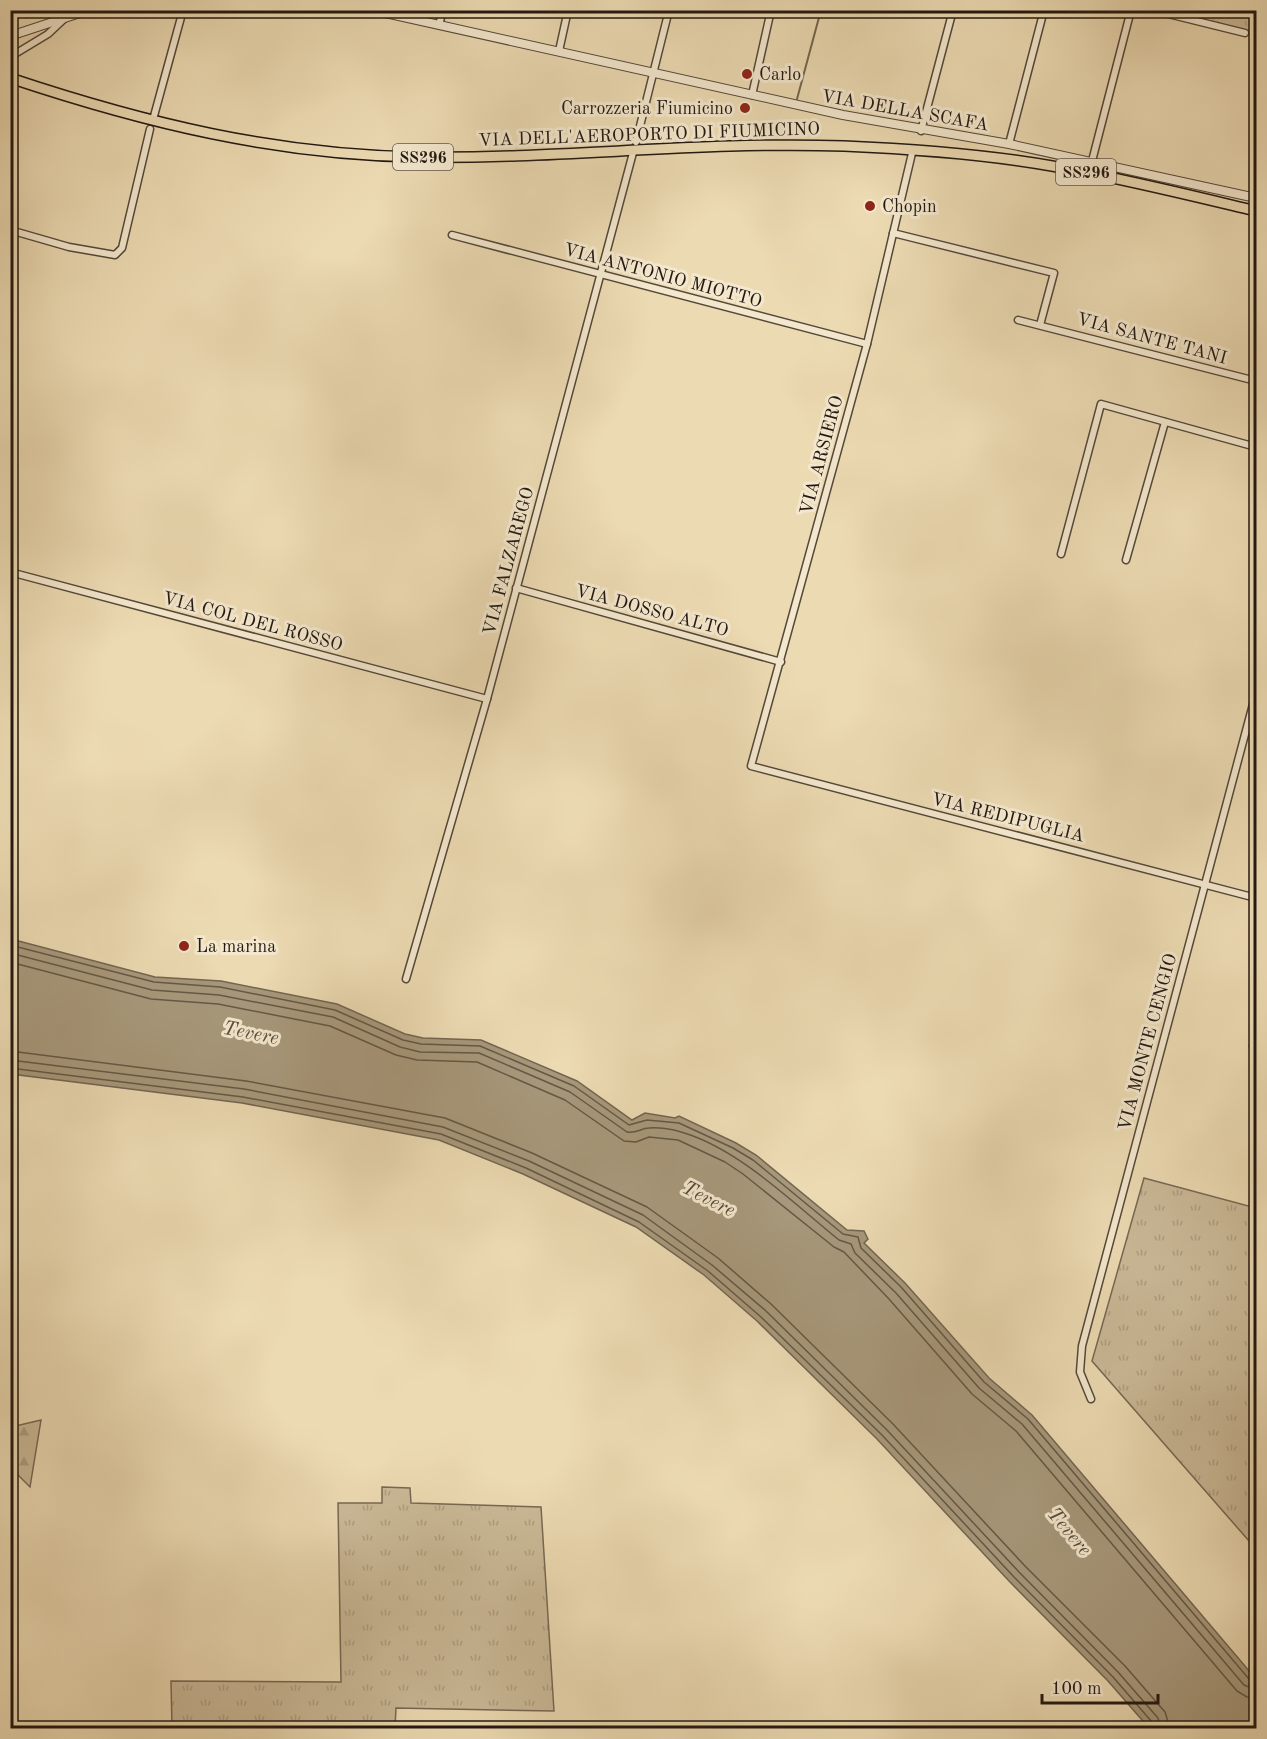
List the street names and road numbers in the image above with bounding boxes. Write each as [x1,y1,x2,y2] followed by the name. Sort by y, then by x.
[820,87,990,135] street label: VIA DELLA SCAFA
[478,120,820,150] street label: VIA DELL'AEROPORTO DI FIUMICINO
[393,144,453,170] road number: SS296
[1056,159,1116,185] road number: SS296
[562,241,764,311] street label: VIA ANTONIO MIOTTO
[1075,310,1229,368] street label: VIA SANTE TANI
[797,394,847,517] street label: VIA ARSIERO
[481,485,537,637] street label: VIA FALZAREGO
[573,582,730,640] street label: VIA DOSSO ALTO
[161,589,345,655] street label: VIA COL DEL ROSSO
[929,790,1087,846] street label: VIA REDIPUGLIA
[1116,952,1180,1133] street label: VIA MONTE CENGIO

